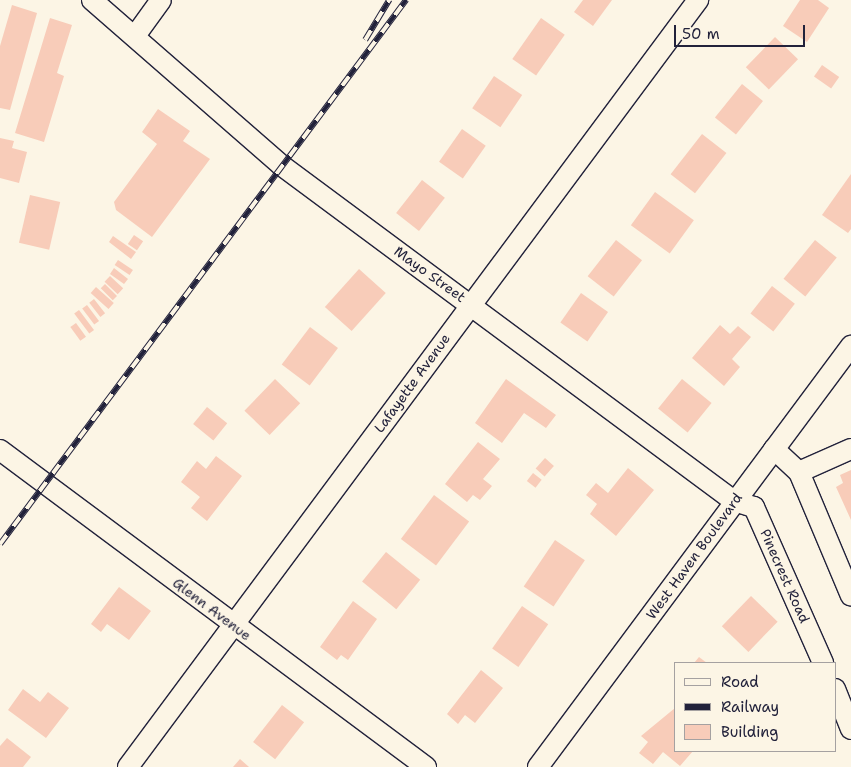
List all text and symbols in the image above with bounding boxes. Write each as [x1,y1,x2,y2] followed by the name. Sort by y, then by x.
[676,15,807,47] scale bar
[682,24,720,44] text: 50 m
[391,242,469,306] street label: Mayo Street
[370,330,454,436] street label: Lafayette Avenue
[642,490,746,622] street label: West Haven Boulevard
[757,526,813,626] street label: Pinecrest Road
[170,574,254,644] street label: Glenn Avenue
[674,662,836,752] legend
[721,672,759,692] text: Road
[721,697,779,717] text: Railway
[721,722,778,742] text: Building

